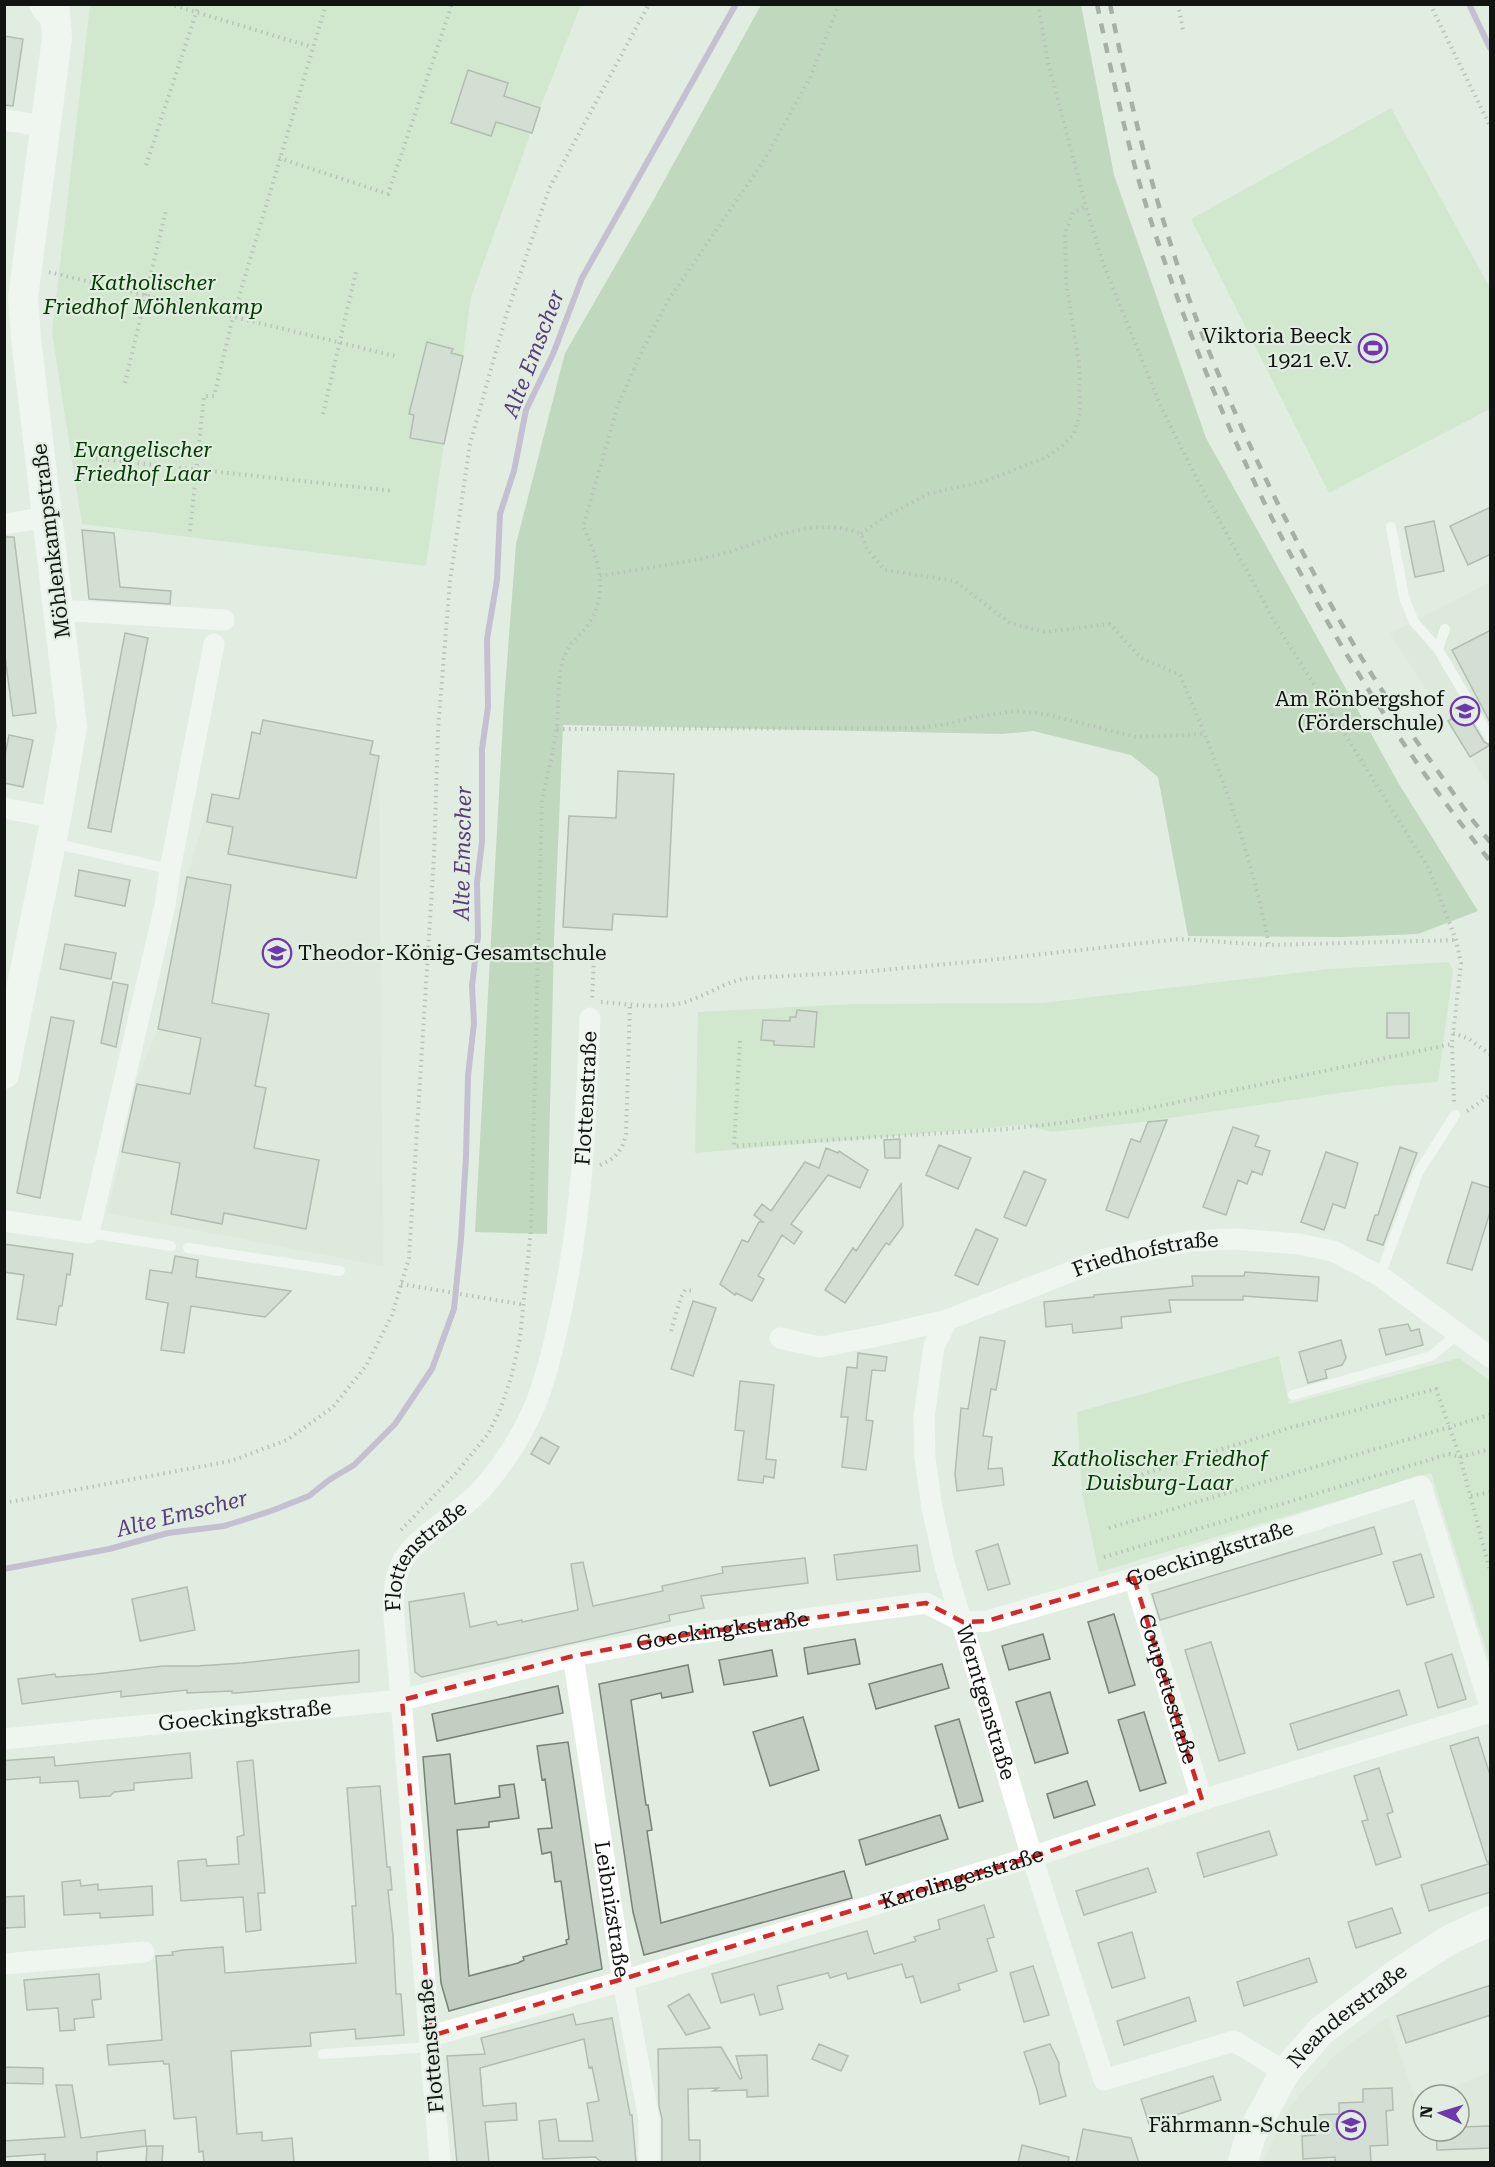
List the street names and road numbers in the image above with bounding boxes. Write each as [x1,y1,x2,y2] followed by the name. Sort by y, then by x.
[27,442,75,640] street label: Möhlenkampstraße
[570,1030,601,1167] street label: Flottenstraße
[1069,1228,1219,1282] street label: Friedhofstraße
[381,1496,471,1612] street label: Flottenstraße
[1123,1516,1296,1592] street label: Goeckingkstraße
[634,1607,810,1656] street label: Goeckingkstraße
[1134,1611,1202,1767] street label: Coupettestraße
[951,1622,1020,1783] street label: Werntgenstraße
[157,1695,333,1736] street label: Goeckingkstraße
[590,1839,634,1979] street label: Leibnizstraße
[878,1842,1046,1914] street label: Karolingerstraße
[1282,1959,1411,2073] street label: Neanderstraße
[413,1978,449,2114] street label: Flottenstraße

